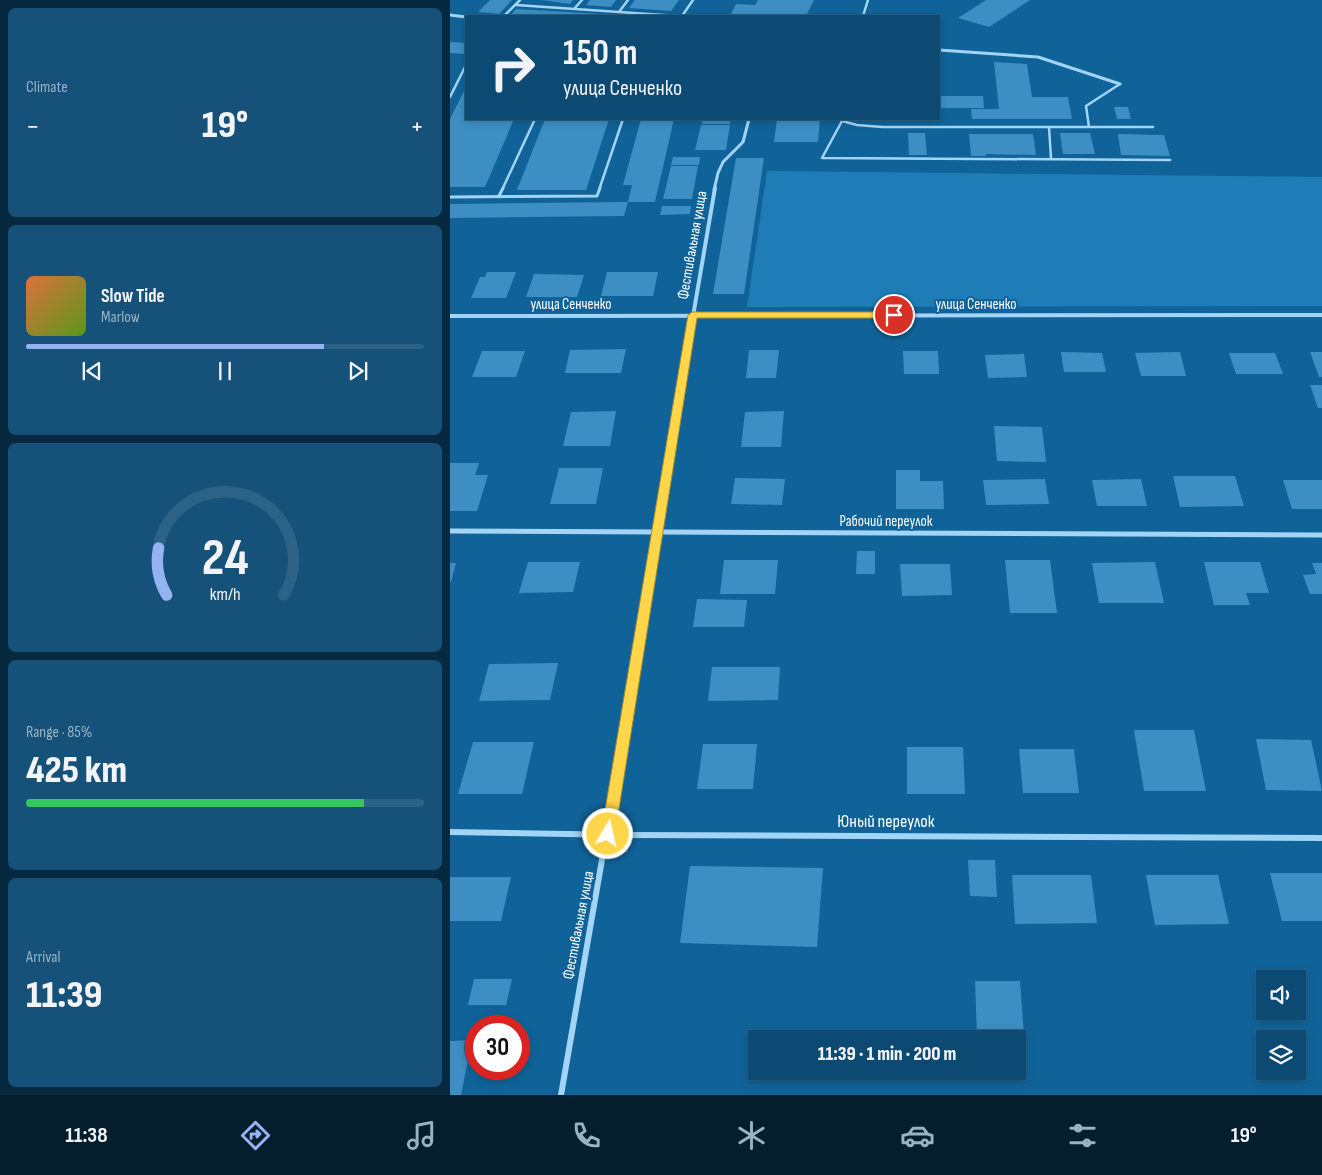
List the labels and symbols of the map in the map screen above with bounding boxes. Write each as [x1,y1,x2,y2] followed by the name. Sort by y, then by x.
[674,189,711,301] street label: Фестивальная улица
[873,294,915,336] pin
[530,295,612,314] street label: улица Сенченко
[935,295,1017,314] street label: улица Сенченко
[840,512,933,531] street label: Рабочий переулок
[581,807,633,859] position arrow
[837,811,935,832] street label: Юный переулок
[559,869,598,981] street label: Фестивальная улица
[465,1015,530,1080] speed limit sign: 30

